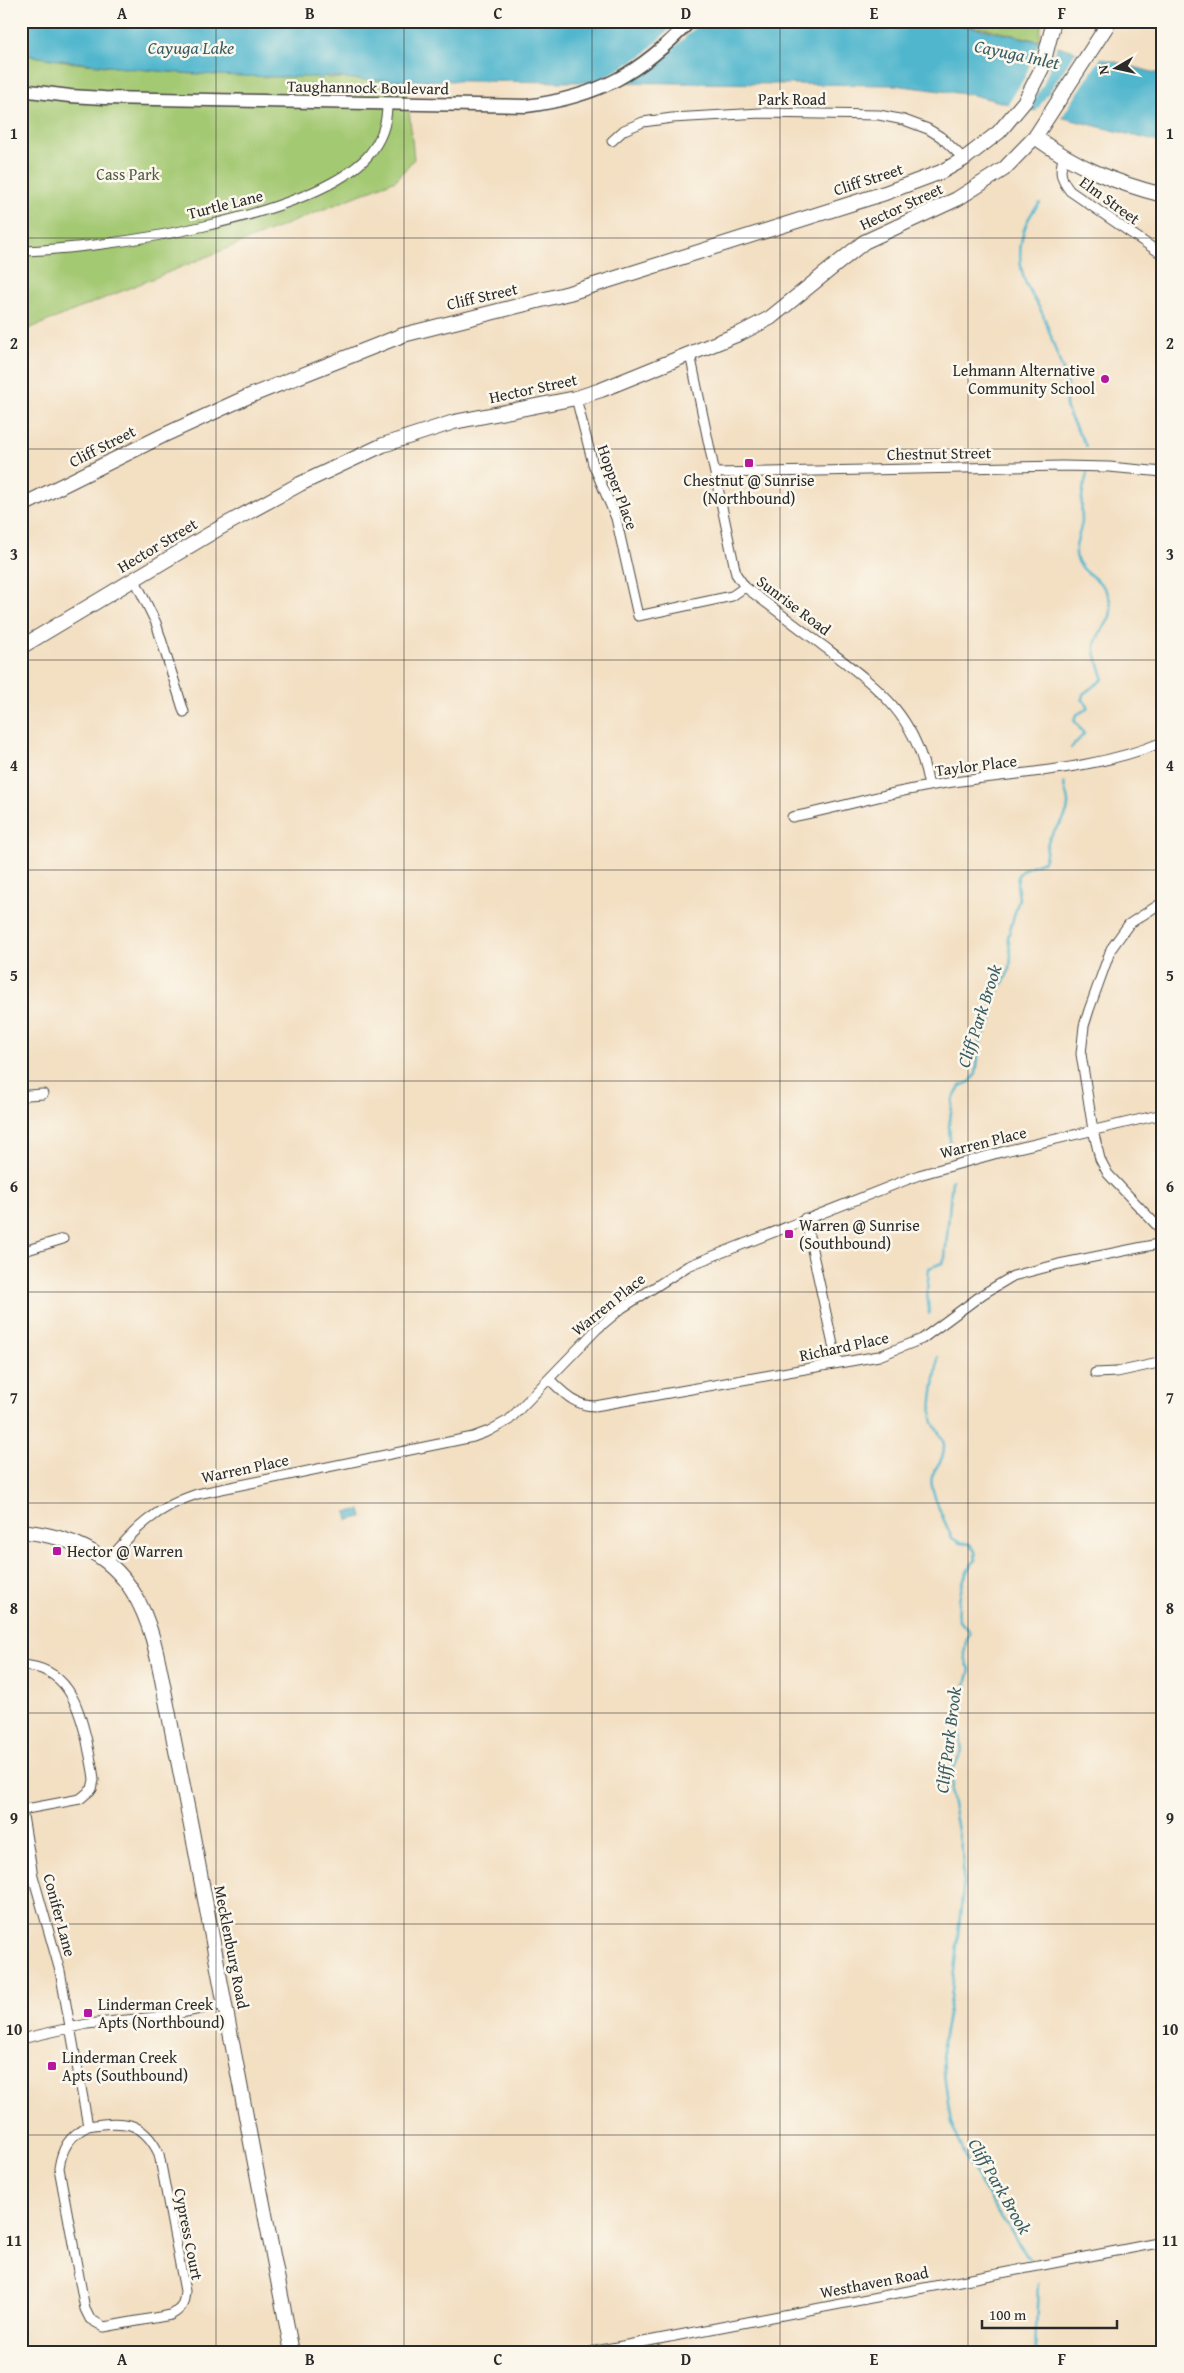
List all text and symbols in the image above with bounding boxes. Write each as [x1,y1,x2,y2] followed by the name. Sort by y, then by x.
[117,1,128,25] text: A
[305,1,315,25] text: B
[493,1,503,25] text: C
[681,1,691,25] text: D
[870,1,879,25] text: E
[1058,1,1066,25] text: F
[972,32,1062,76] water label: Cayuga Inlet
[148,34,234,61] water label: Cayuga Lake
[1092,42,1142,92] north arrow
[1092,63,1114,76] text: N
[287,74,450,100] street label: Taughannock Boulevard
[758,87,826,111] street label: Park Road
[10,121,18,145] text: 1
[1166,121,1174,145] text: 1
[830,156,906,202] street label: Cliff Street
[96,162,161,186] park label: Cass Park
[1075,170,1146,230] street label: Elm Street
[855,176,947,236] street label: Hector Street
[185,183,265,225] street label: Turtle Lane
[444,276,520,316] street label: Cliff Street
[10,331,18,355] text: 2
[1166,331,1174,355] text: 2
[953,358,1096,400] place label: Lehmann Alternative Community School
[487,367,580,409] street label: Hector Street
[1099,373,1111,385] marker: Lehmann Alternative Community School
[65,419,140,473] street label: Cliff Street
[887,440,992,466] street label: Chestnut Street
[592,441,644,533] street label: Hopper Place
[743,457,755,469] marker: Chestnut @ Sunrise (Northbound)
[683,468,815,510] place label: Chestnut @ Sunrise (Northbound)
[112,511,202,578] street label: Hector Street
[10,542,18,566] text: 3
[1166,542,1174,566] text: 3
[752,569,836,641] street label: Sunrise Road
[934,748,1018,782] street label: Taylor Place
[10,753,18,777] text: 4
[1166,753,1174,777] text: 4
[950,960,1009,1071] water label: Cliff Park Brook
[10,963,18,987] text: 5
[1166,963,1174,987] text: 5
[937,1120,1029,1164] street label: Warren Place
[10,1174,18,1198] text: 6
[1166,1174,1174,1198] text: 6
[799,1213,920,1255] place label: Warren @ Sunrise (Southbound)
[783,1228,795,1240] marker: Warren @ Sunrise (Southbound)
[566,1267,650,1341] street label: Warren Place
[797,1325,891,1367] street label: Richard Place
[10,1385,18,1409] text: 7
[1166,1385,1174,1409] text: 7
[199,1447,291,1489] street label: Warren Place
[67,1539,183,1563] place label: Hector @ Warren
[51,1545,63,1557] marker: Hector @ Warren
[10,1596,18,1620] text: 8
[1166,1596,1174,1620] text: 8
[928,1685,968,1795] water label: Cliff Park Brook
[10,1806,18,1830] text: 9
[1166,1806,1174,1830] text: 9
[37,1871,83,1959] street label: Conifer Lane
[208,1883,256,2011] street label: Mecklenburg Road
[98,1992,225,2034] place label: Linderman Creek Apts (Northbound)
[82,2007,94,2019] marker: Linderman Creek Apts (Northbound)
[6,2017,22,2041] text: 10
[1162,2017,1178,2041] text: 10
[62,2045,188,2087] place label: Linderman Creek Apts (Southbound)
[46,2060,58,2072] marker: Linderman Creek Apts (Southbound)
[962,2133,1039,2240] water label: Cliff Park Brook
[168,2186,210,2282] street label: Cypress Court
[6,2228,22,2252] text: 11
[1162,2228,1178,2252] text: 11
[818,2260,931,2304] street label: Westhaven Road
[982,2298,1116,2330] scale bar
[989,2304,1027,2325] text: 100 m
[117,2347,128,2371] text: A
[305,2347,315,2371] text: B
[493,2347,503,2371] text: C
[681,2347,691,2371] text: D
[870,2347,879,2371] text: E
[1058,2347,1066,2371] text: F

